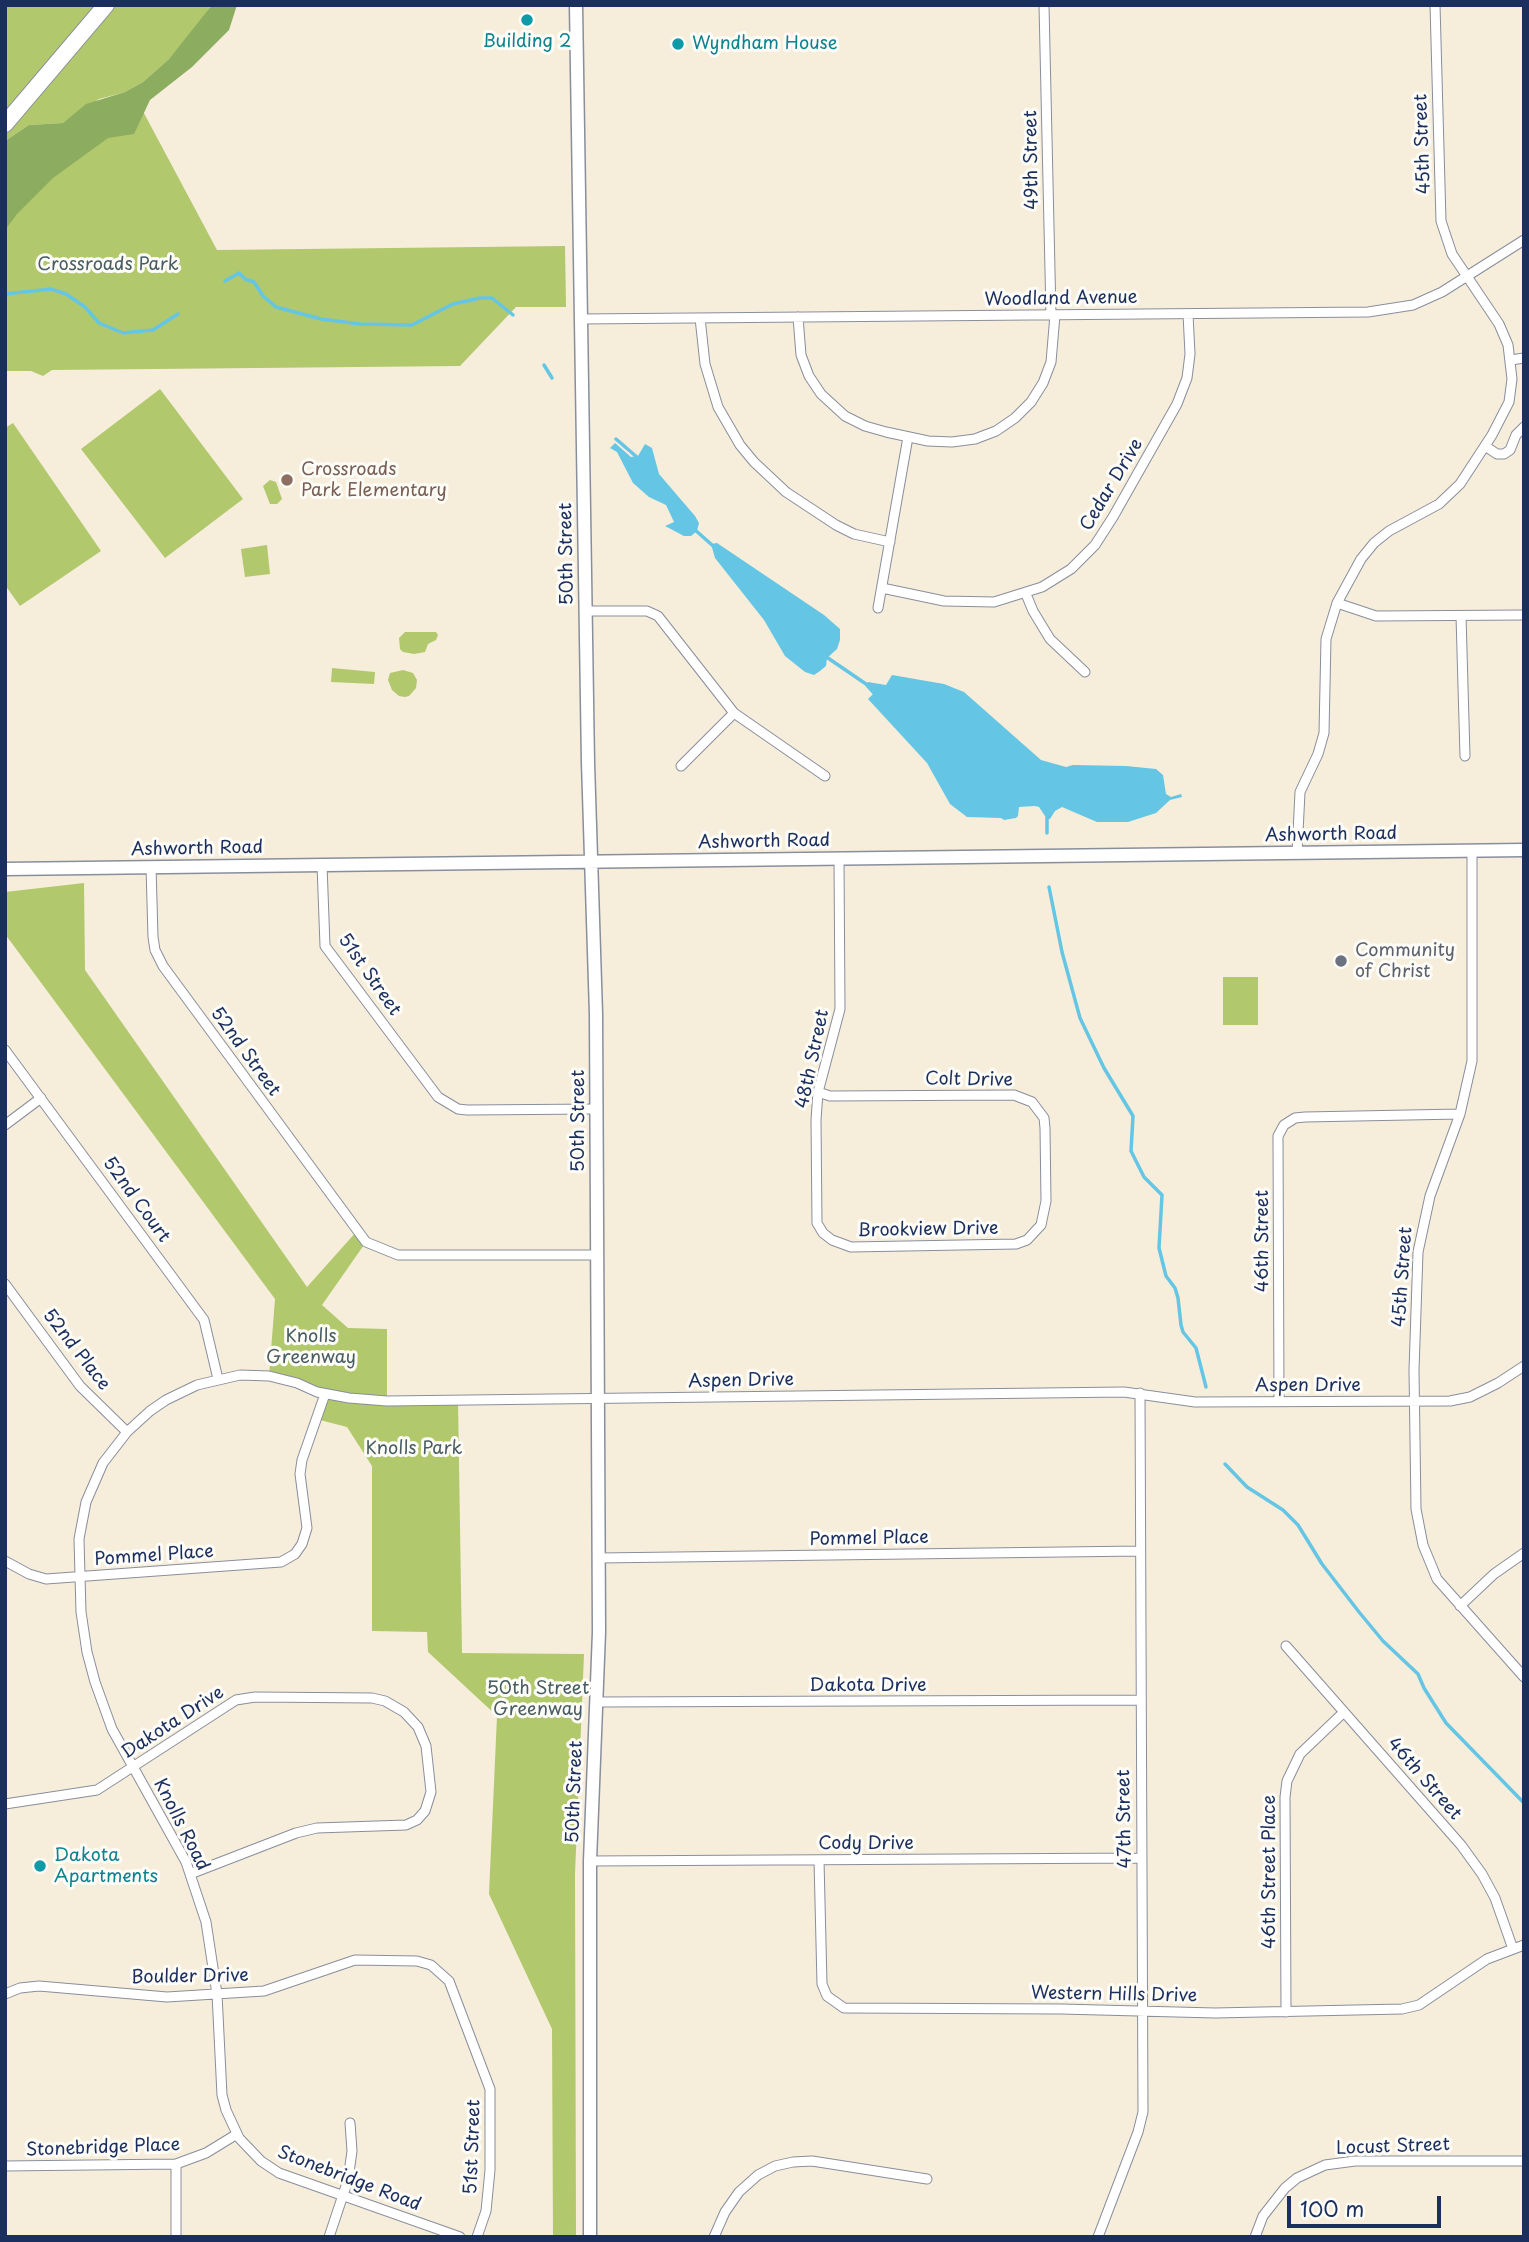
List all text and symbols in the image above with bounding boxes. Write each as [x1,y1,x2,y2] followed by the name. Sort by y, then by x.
[519,12,535,28] marker: Building 2
[482,31,572,53] place label: Building 2
[692,33,838,55] place label: Wyndham House
[670,36,686,52] marker: Wyndham House
[1410,93,1436,195] street label: 45th Street
[1020,110,1044,210] street label: 49th Street
[37,254,179,276] park label: Crossroads Park
[984,287,1138,311] street label: Woodland Avenue
[1076,435,1148,535] street label: Cedar Drive
[301,459,447,502] place label: Crossroads Park Elementary
[279,472,295,488] marker: Crossroads Park Elementary
[555,503,579,605] street label: 50th Street
[1265,823,1397,847] street label: Ashworth Road
[698,830,830,854] street label: Ashworth Road
[131,837,263,861] street label: Ashworth Road
[333,930,405,1020] street label: 51st Street
[1355,940,1455,982] place label: Community of Christ
[1333,953,1349,969] marker: Community of Christ
[205,1003,285,1101] street label: 52nd Street
[792,1007,834,1111] street label: 48th Street
[925,1068,1013,1092] street label: Colt Drive
[568,1070,590,1172] street label: 50th Street
[98,1153,174,1247] street label: 52nd Court
[1252,1190,1274,1292] street label: 46th Street
[857,1218,999,1242] street label: Brookview Drive
[1389,1226,1417,1328] street label: 45th Street
[38,1305,114,1395] street label: 52nd Place
[266,1326,356,1368] park label: Knolls Greenway
[688,1369,794,1393] street label: Aspen Drive
[1255,1375,1361,1397] street label: Aspen Drive
[365,1438,463,1460] park label: Knolls Park
[809,1527,929,1551] street label: Pommel Place
[94,1541,214,1571] street label: Pommel Place
[809,1675,927,1697] street label: Dakota Drive
[487,1678,589,1720] park label: 50th Street Greenway
[118,1682,228,1764] street label: Dakota Drive
[1382,1733,1466,1825] street label: 46th Street
[562,1740,588,1844] street label: 50th Street
[1113,1769,1137,1869] street label: 47th Street
[149,1775,213,1875] street label: Knolls Road
[1259,1795,1281,1949] street label: 46th Street Place
[818,1833,914,1855] street label: Cody Drive
[54,1845,158,1888] place label: Dakota Apartments
[32,1858,48,1874] marker: Dakota Apartments
[131,1965,249,1989] street label: Boulder Drive
[1031,1983,1197,2007] street label: Western Hills Drive
[461,2099,485,2195] street label: 51st Street
[1336,2134,1450,2160] street label: Locust Street
[26,2135,180,2161] street label: Stonebridge Place
[274,2142,424,2216] street label: Stonebridge Road
[1291,2182,1445,2226] scale bar
[1300,2192,1364,2224] text: 100 m

